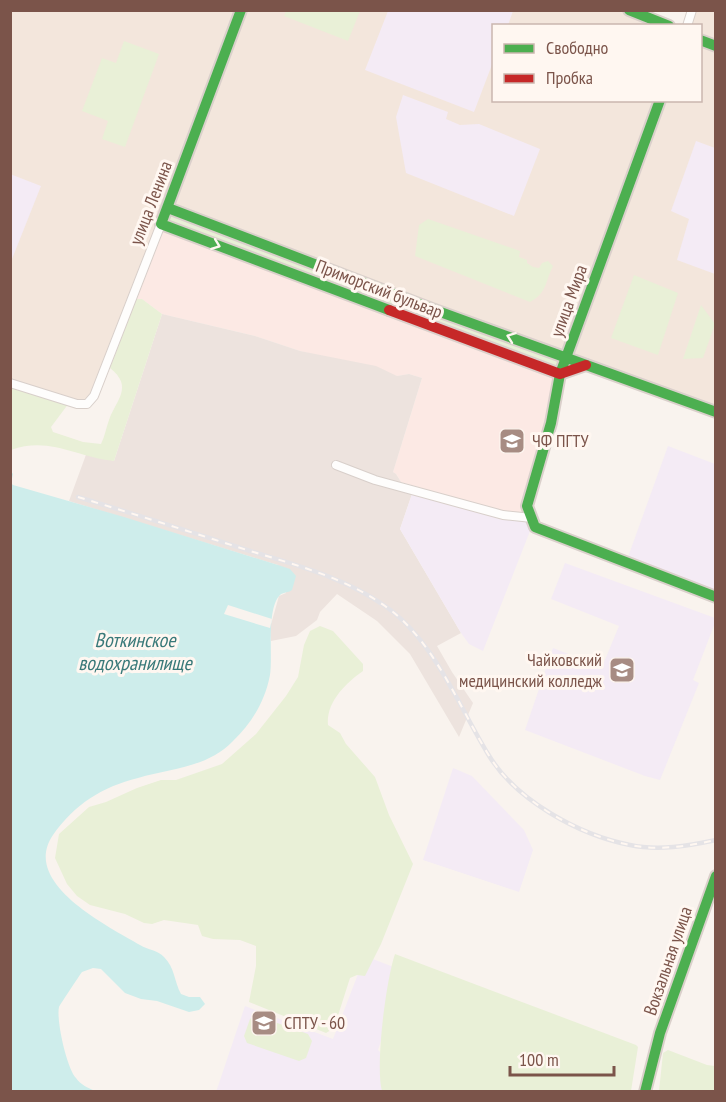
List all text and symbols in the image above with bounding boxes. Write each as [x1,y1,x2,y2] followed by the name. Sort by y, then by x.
[492,24,702,102] legend
[546,36,609,59] text: Свободно
[546,66,593,89] text: Пробка
[124,158,177,248] street label: улица Ленина
[209,238,220,250] one-way arrow
[313,254,446,323] street label: Приморский бульвар
[545,262,592,340] street label: улица Мира
[506,332,517,345] one-way arrow
[497,426,527,456] school or university icon: ЧФ ПГТУ
[532,429,589,452] place label: ЧФ ПГТУ
[78,627,194,676] water label: Воткинское водохранилище
[459,648,602,692] place label: Чайковский медицинский колледж
[607,655,637,685] school or university icon: Чайковский медицинский колледж
[638,903,697,1018] street label: Вокзальная улица
[249,1008,279,1038] school or university icon: СПТУ - 60
[284,1011,345,1034] place label: СПТУ - 60
[510,1039,614,1077] scale bar
[519,1048,559,1071] text: 100 m

